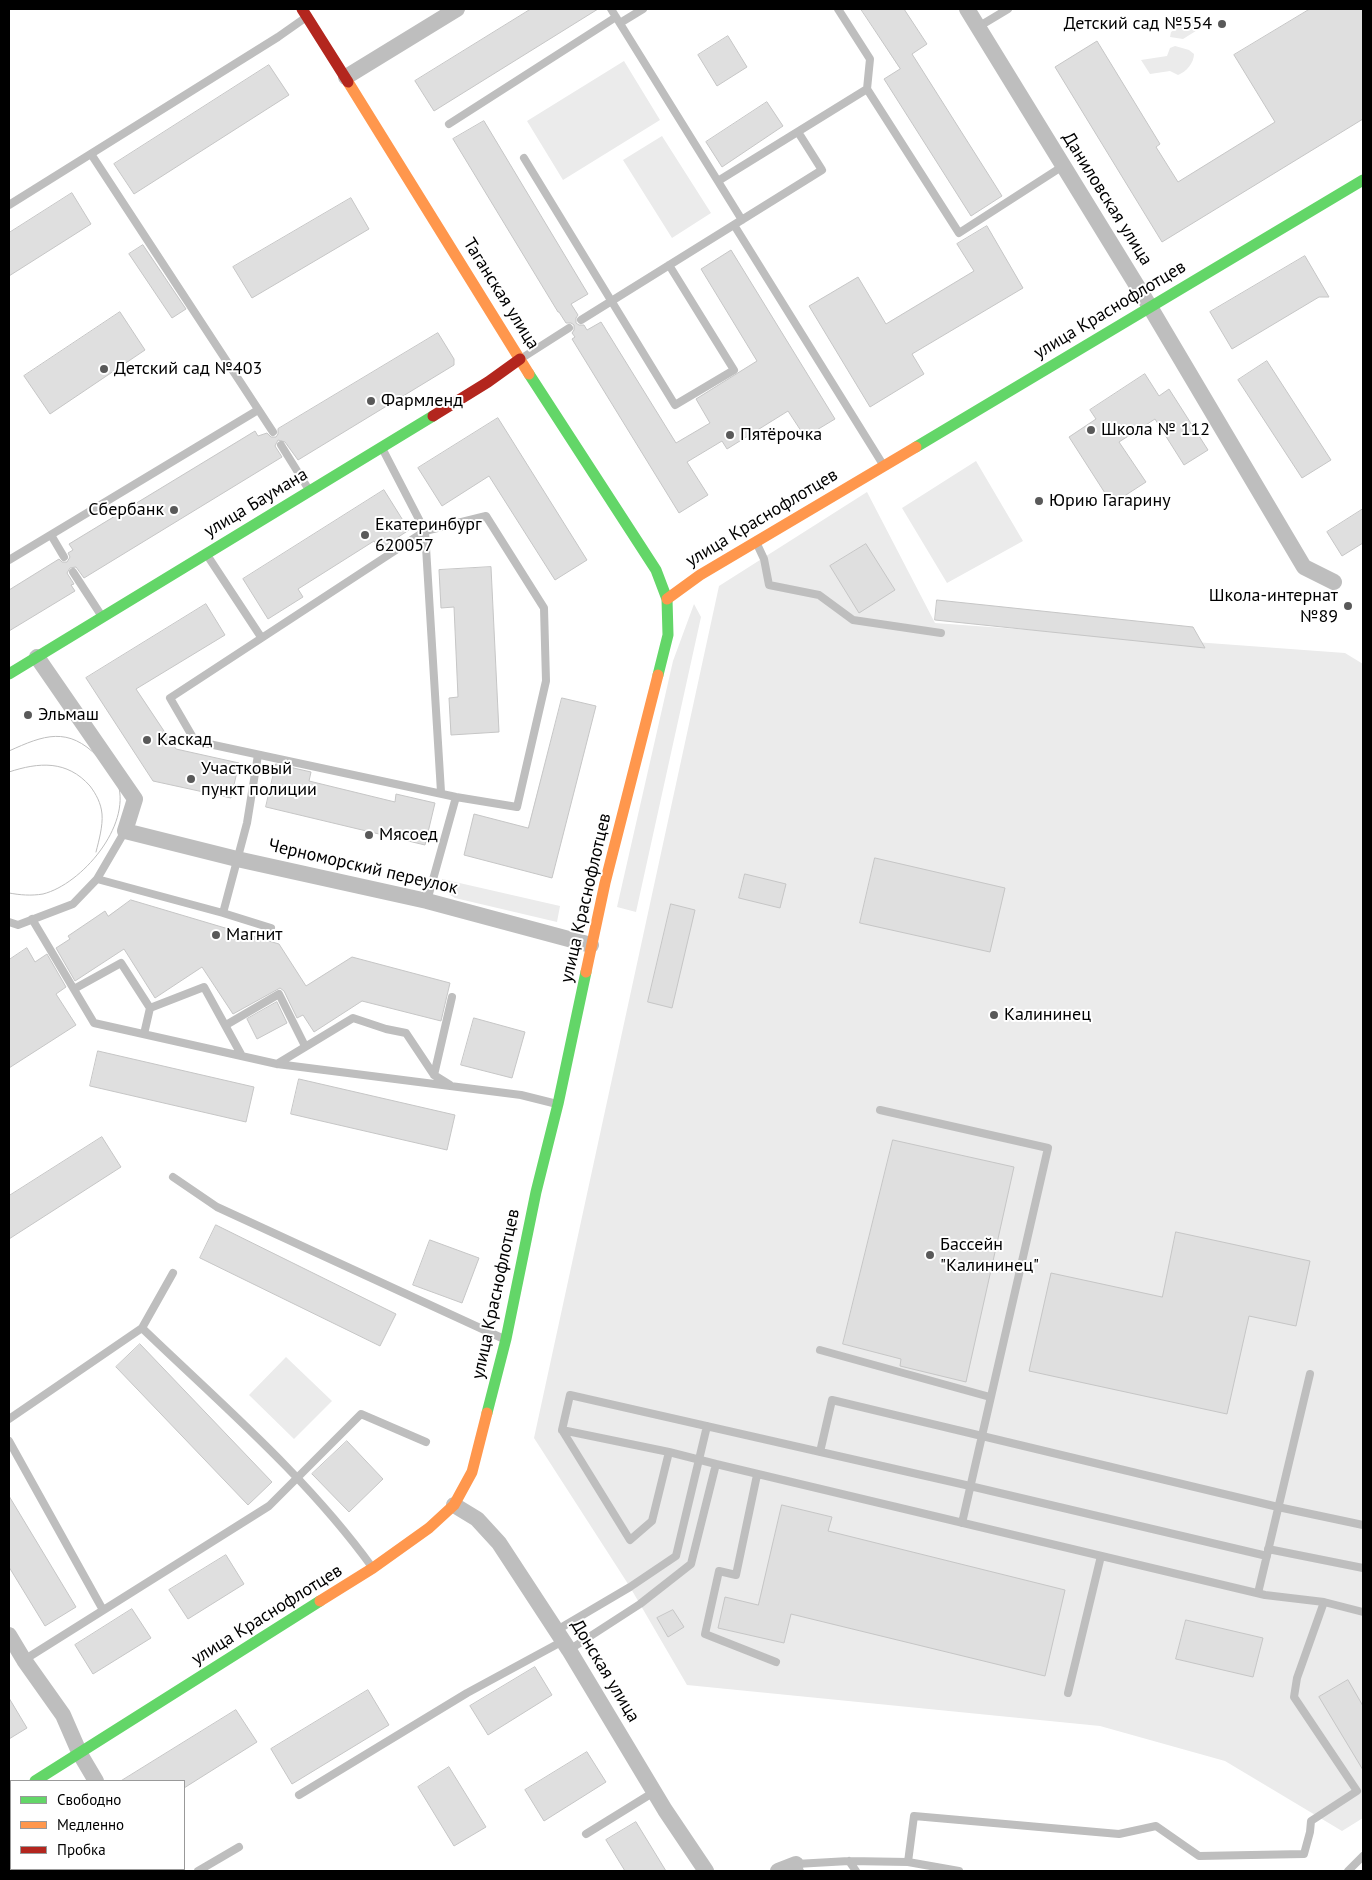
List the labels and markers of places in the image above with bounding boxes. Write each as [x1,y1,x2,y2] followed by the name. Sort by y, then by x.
[1064,13,1212,35] place label: Детский сад №554
[1216,18,1228,30] marker: Детский сад №554
[114,358,262,380] place label: Детский сад №403
[98,363,110,375] marker: Детский сад №403
[381,390,463,412] place label: Фармленд
[365,395,377,407] marker: Фармленд
[1101,419,1210,441] place label: Школа № 112
[740,424,822,446] place label: Пятёрочка
[1085,424,1097,436] marker: Школа № 112
[724,429,736,441] marker: Пятёрочка
[1049,490,1171,512] place label: Юрию Гагарину
[1033,495,1045,507] marker: Юрию Гагарину
[88,499,164,521] place label: Сбербанк
[168,504,180,516] marker: Сбербанк
[375,514,482,556] place label: Екатеринбург 620057
[359,529,371,541] marker: Екатеринбург 620057
[1209,585,1338,628] place label: Школа-интернат №89
[1342,600,1354,612] marker: Школа-интернат №89
[38,704,99,726] place label: Эльмаш
[22,709,34,721] marker: Эльмаш
[157,729,212,751] place label: Каскад
[141,734,153,746] marker: Каскад
[201,758,317,801] place label: Участковый пункт полиции
[185,773,197,785] marker: Участковый пункт полиции
[379,824,438,846] place label: Мясоед
[363,829,375,841] marker: Мясоед
[226,924,283,946] place label: Магнит
[210,929,222,941] marker: Магнит
[1004,1004,1091,1026] place label: Калининец
[988,1009,1000,1021] marker: Калининец
[940,1234,1039,1276] place label: Бассейн "Калининец"
[924,1249,936,1261] marker: Бассейн "Калининец"

